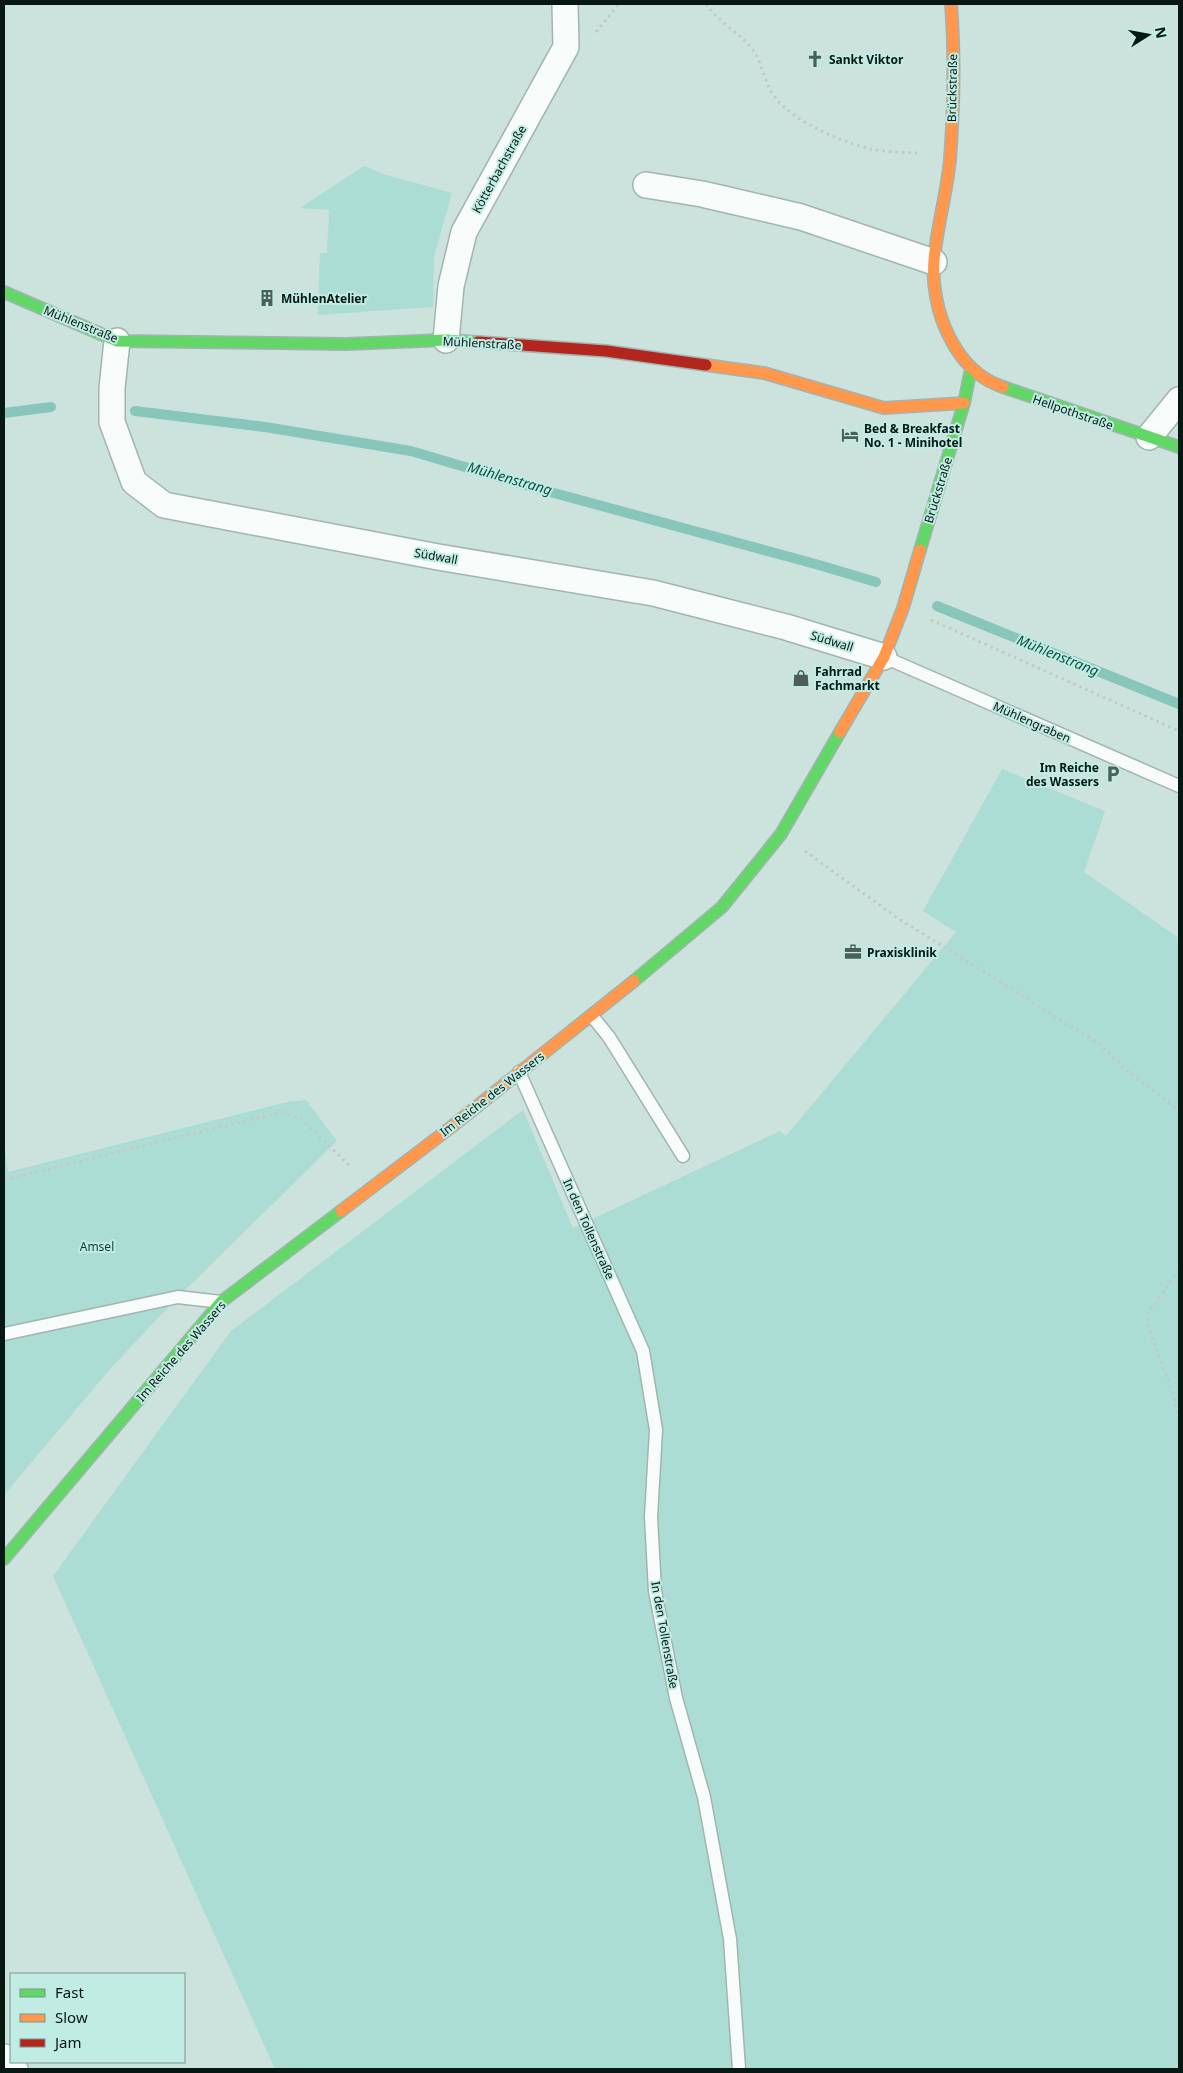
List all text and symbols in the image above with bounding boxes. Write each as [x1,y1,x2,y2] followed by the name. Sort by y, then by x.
[1123,10,1173,60] north arrow
[1151,25,1172,40] text: N
[805,49,825,69] church icon: Sankt Viktor
[829,51,904,68] place label: Sankt Viktor
[943,54,961,122] street label: Brückstraße
[468,122,530,216] street label: Kötterbachstraße
[257,288,277,308] building icon: MühlenAtelier
[281,290,367,307] place label: MühlenAtelier
[41,301,121,347] street label: Mühlenstraße
[442,332,522,354] street label: Mühlenstraße
[1030,390,1116,434] street label: Hellpothstraße
[864,420,962,451] place label: Bed & Breakfast No. 1 - Minihotel
[840,425,860,445] hotel icon: Bed & Breakfast No. 1 - Minihotel
[920,455,956,525] street label: Brückstraße
[466,457,554,499] water label: Mühlenstrang
[413,544,459,568] street label: Südwall
[809,626,855,656] street label: Südwall
[1014,630,1102,680] water label: Mühlenstrang
[815,663,880,694] place label: Fahrrad Fachmarkt
[791,668,811,688] shop icon: Fahrrad Fachmarkt
[990,697,1074,747] street label: Mühlengraben
[1026,759,1099,790] place label: Im Reiche des Wassers
[1103,764,1123,784] parking icon: Im Reiche des Wassers
[843,942,863,962] office icon: Praxisklinik
[867,944,937,961] place label: Praxisklinik
[436,1048,548,1140] street label: Im Reiche des Wassers
[559,1176,619,1282] street label: In den Tollenstraße
[80,1238,114,1255] park label: Amsel
[132,1297,230,1405] street label: Im Reiche des Wassers
[647,1580,683,1690] street label: In den Tollenstraße
[10,1973,185,2063] legend
[55,1982,84,2002] text: Fast
[55,2007,88,2027] text: Slow
[53,2032,82,2052] text: Jam

